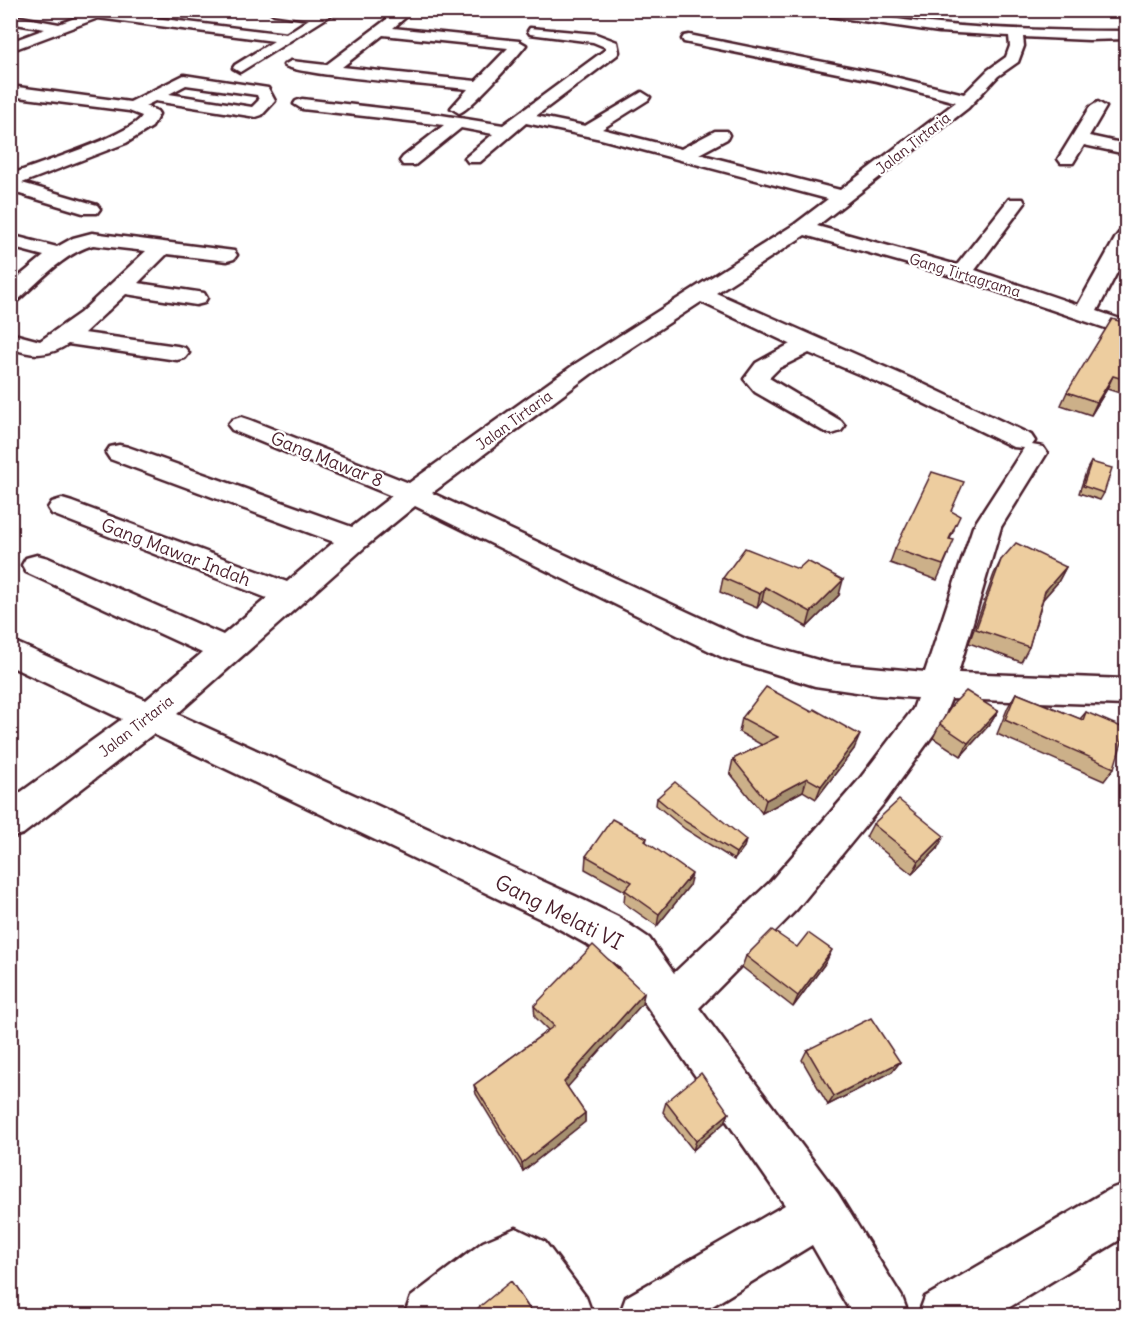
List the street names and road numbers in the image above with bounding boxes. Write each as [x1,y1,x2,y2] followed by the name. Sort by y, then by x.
[872,108,954,178] street label: Jalan Tirtaria
[907,249,1023,301] street label: Gang Tirtagrama
[472,386,556,454] street label: Jalan Tirtaria
[267,426,387,492] street label: Gang Mawar 8
[98,513,254,591] street label: Gang Mawar Indah
[95,691,177,761] street label: Jalan Tirtaria
[491,868,627,956] street label: Gang Melati VI

